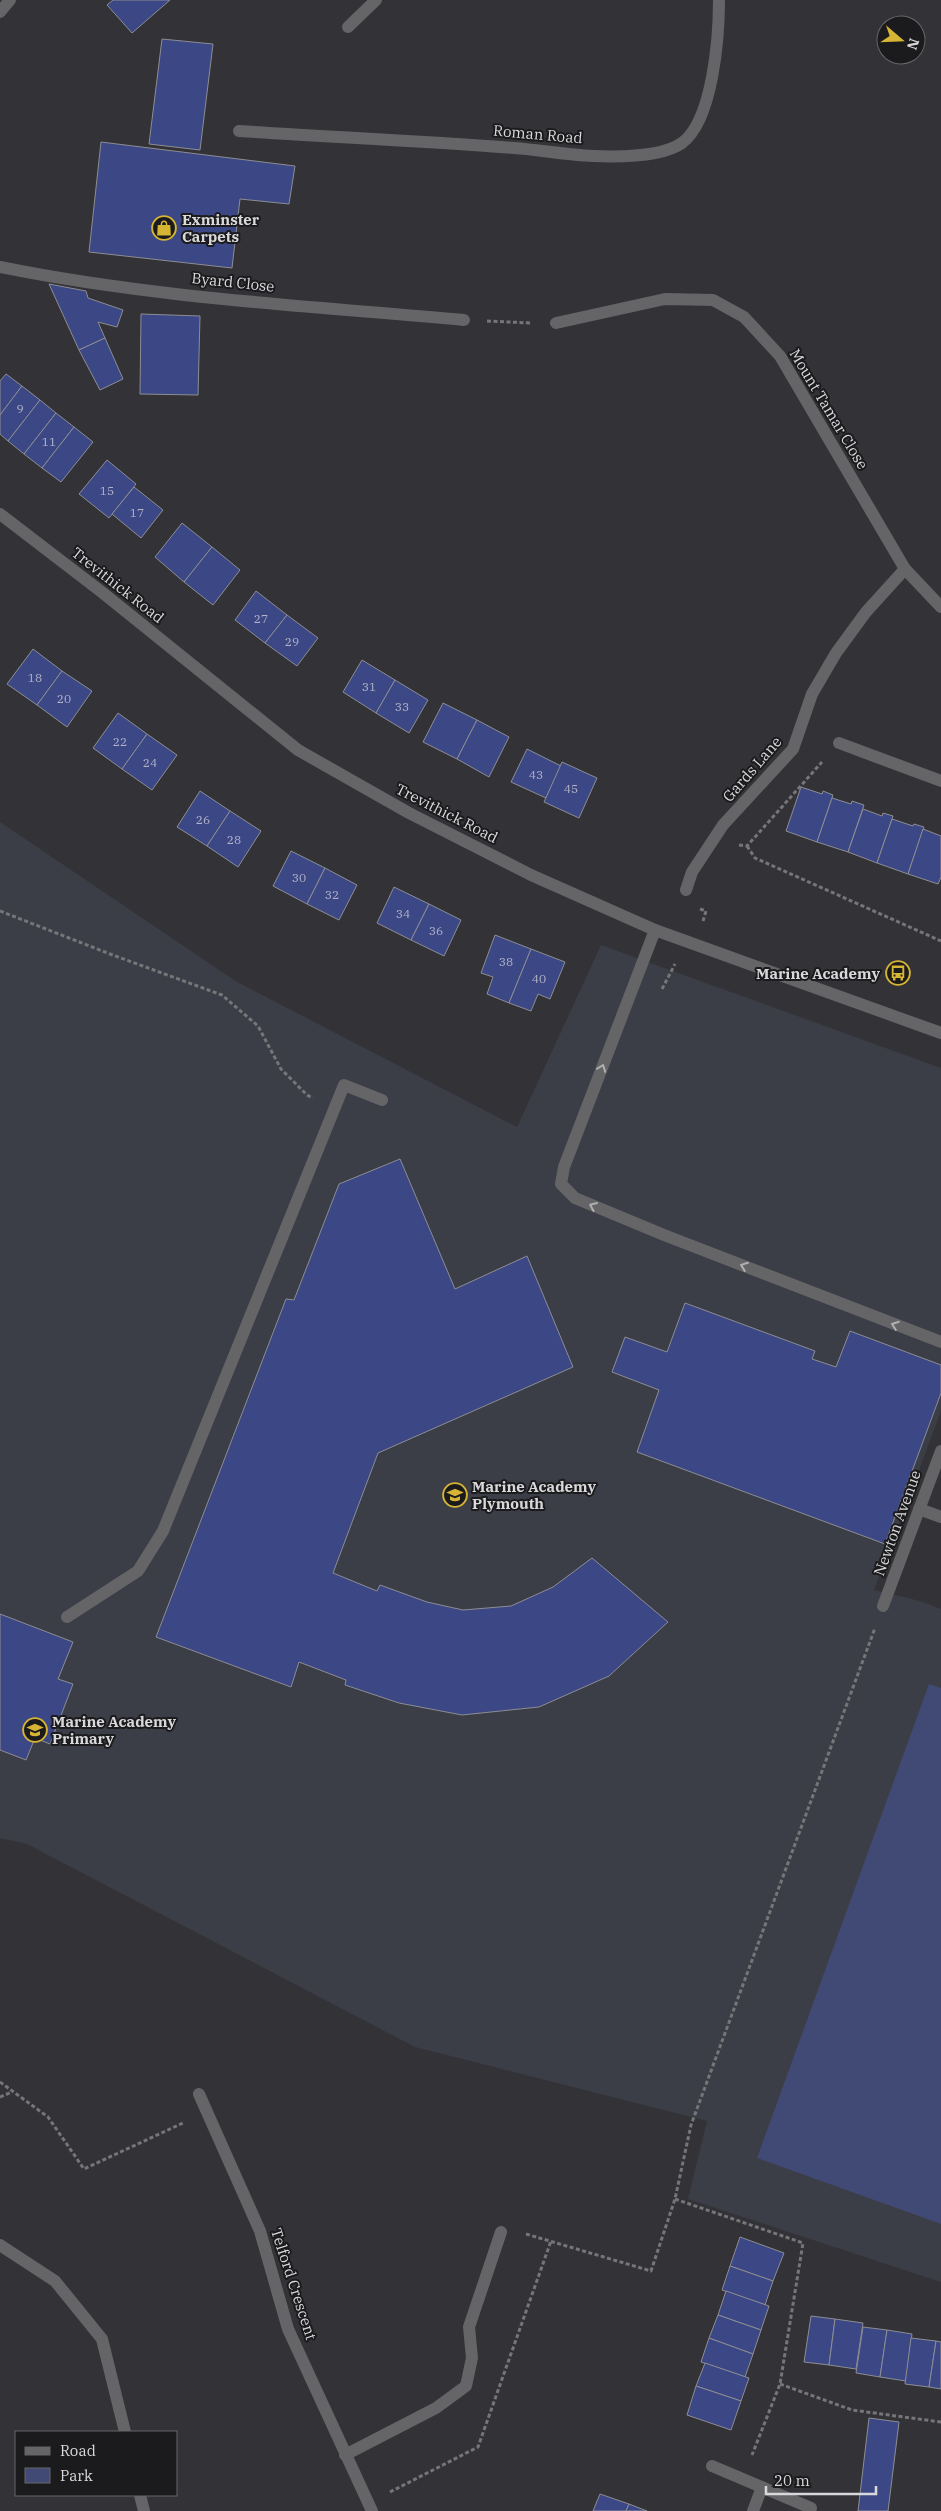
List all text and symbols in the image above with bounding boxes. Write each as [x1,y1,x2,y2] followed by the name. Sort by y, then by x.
[876,15,926,65] north arrow
[903,36,924,52] text: N
[493,121,583,147] street label: Roman Road
[182,210,260,246] place label: Exminster Carpets
[151,215,177,241] shop icon: Exminster Carpets
[191,268,275,296] street label: Byard Close
[786,345,872,473] street label: Mount Tamar Close
[16,401,24,416] house number: 9
[42,434,56,449] house number: 11
[100,483,114,498] house number: 15
[130,505,144,520] house number: 17
[68,543,168,627] street label: Trevithick Road
[254,611,268,626] house number: 27
[285,634,299,649] house number: 29
[28,670,42,685] house number: 18
[362,679,376,694] house number: 31
[57,691,71,706] house number: 20
[395,699,409,714] house number: 33
[718,732,786,806] street label: Gards Lane
[113,734,127,749] house number: 22
[143,755,157,770] house number: 24
[529,767,543,782] house number: 43
[393,779,501,847] street label: Trevithick Road
[564,781,578,796] house number: 45
[196,812,210,827] house number: 26
[227,832,241,847] house number: 28
[292,870,306,885] house number: 30
[325,887,339,902] house number: 32
[396,906,410,921] house number: 34
[429,923,443,938] house number: 36
[499,954,513,969] house number: 38
[885,960,911,986] bus stop icon: Marine Academy
[756,964,880,983] place label: Marine Academy
[532,971,546,986] house number: 40
[596,1064,606,1073] one-way arrow
[589,1201,598,1212] one-way arrow
[740,1262,749,1273] one-way arrow
[891,1321,900,1332] one-way arrow
[869,1468,925,1578] street label: Newton Avenue
[472,1477,596,1513] place label: Marine Academy Plymouth
[442,1482,468,1508] school or university icon: Marine Academy Plymouth
[52,1712,176,1748] place label: Marine Academy Primary
[22,1717,48,1743] school or university icon: Marine Academy Primary
[267,2226,321,2342] street label: Telford Crescent
[15,2431,178,2496] legend
[60,2441,96,2460] text: Road
[766,2464,876,2496] scale bar
[60,2466,93,2485] text: Park
[774,2471,810,2490] text: 20 m

